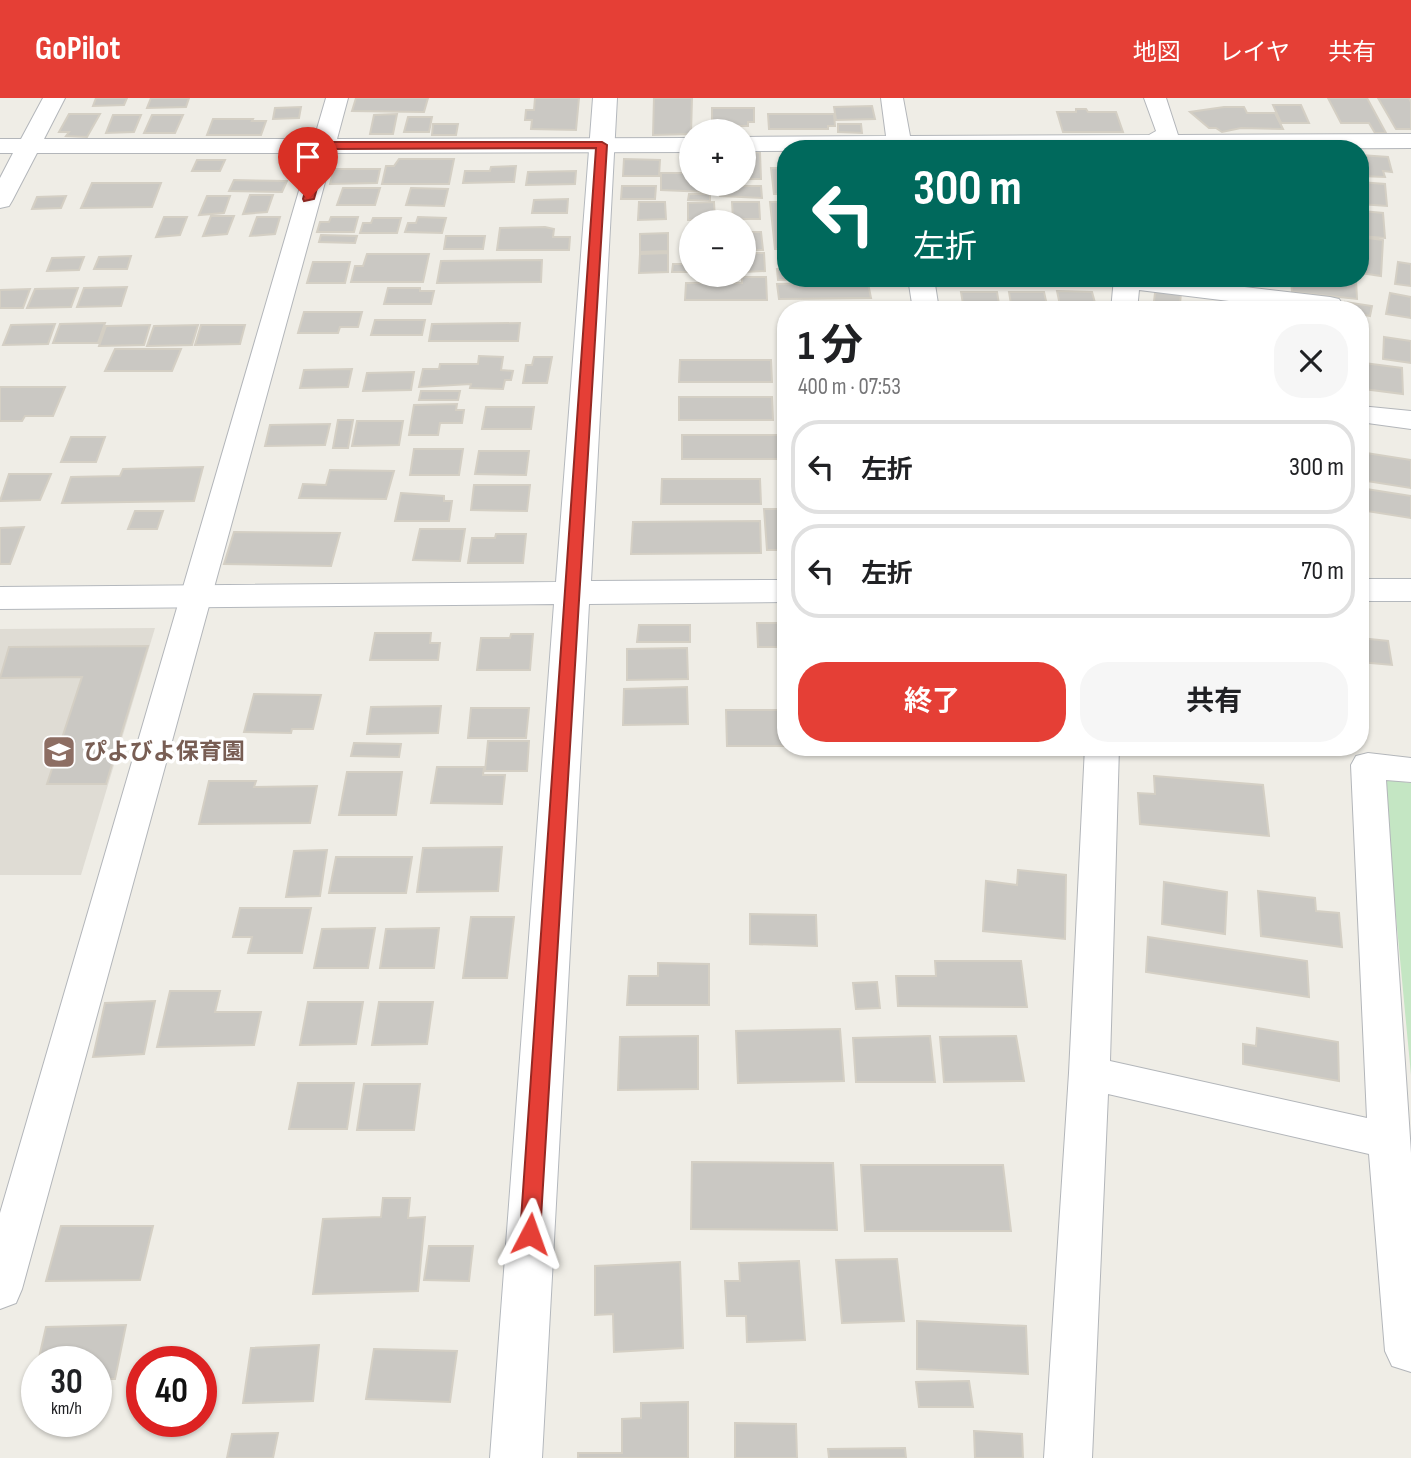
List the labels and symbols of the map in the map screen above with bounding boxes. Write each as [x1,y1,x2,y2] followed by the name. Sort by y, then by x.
[278,127,338,199] pin
[40,733,78,771] school or university icon: ぴよびよ保育園
[84,738,245,766] place label: ぴよびよ保育園
[493,1197,567,1271] position arrow
[126,1346,217,1437] speed limit sign: 40

